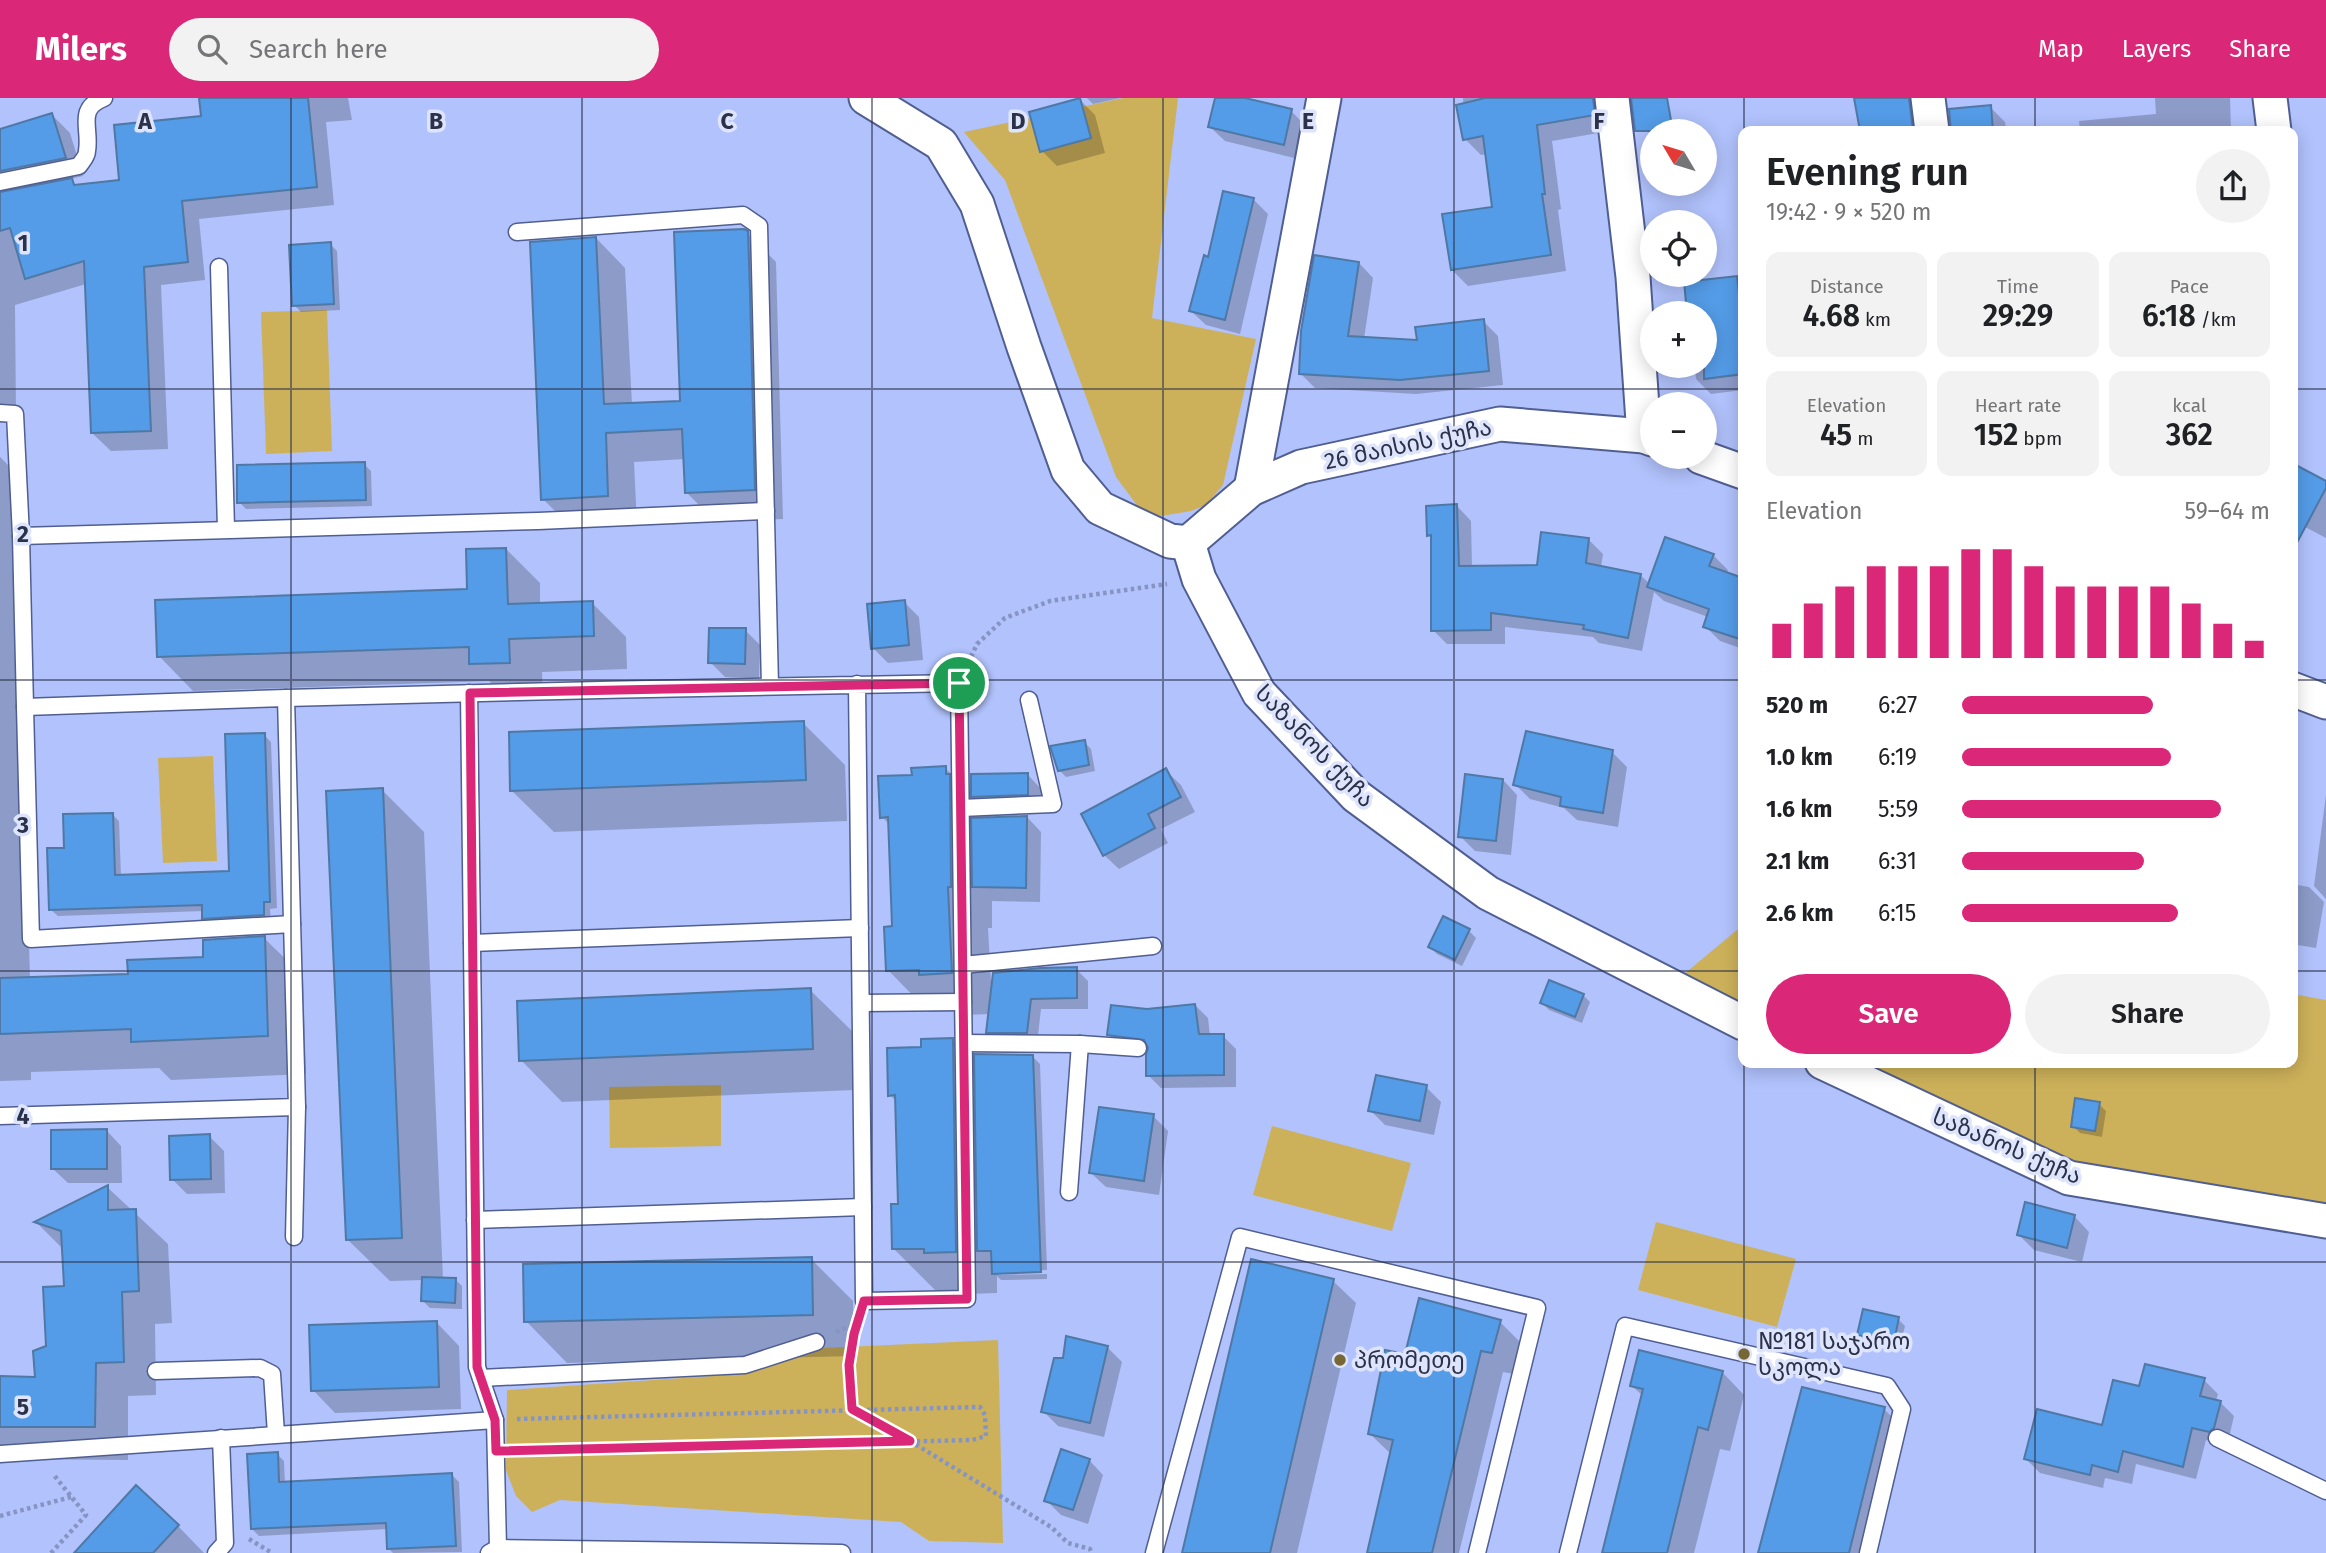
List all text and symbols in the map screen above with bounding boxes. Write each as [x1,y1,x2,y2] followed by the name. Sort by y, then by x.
[169,18,659,81] search box
[35,29,127,69] text: Milers
[193,30,231,68] icon: search
[249,34,388,65] text: Search here
[2038,35,2084,63] text: Map
[2122,35,2191,63] text: Layers
[2229,35,2291,63] text: Share
[137,107,152,135] text: A
[429,107,443,135] text: B
[720,107,734,135] text: C
[1011,107,1026,135] text: D
[1302,107,1314,135] text: E
[1593,107,1605,135] text: F
[1640,119,1717,196] north arrow
[1640,119,1717,469] map controls
[1766,149,1969,195] text: Evening run
[2196,149,2270,223] button: share
[1766,198,1931,226] text: 19:42 · 9 × 520 m
[1640,210,1717,287] button: locate
[18,229,28,257] text: 1
[1810,275,1884,298] text: Distance
[1997,275,2039,298] text: Time
[2170,275,2209,298] text: Pace
[1802,298,1860,334] text: 4.68
[1983,298,2053,334] text: 29:29
[2142,298,2196,334] text: 6:18
[1640,301,1717,378] button: +
[1860,308,1891,331] text: km
[2196,308,2237,331] text: /km
[1640,392,1717,469] button: −
[1807,394,1886,417] text: Elevation
[1975,394,2061,417] text: Heart rate
[2172,394,2206,417] text: kcal
[1322,413,1494,475] street label: 26 მაისის ქუჩა
[1820,417,1852,453] text: 45
[1974,417,2018,453] text: 152
[2166,417,2213,453] text: 362
[1852,427,1873,450] text: m
[2018,427,2062,450] text: bpm
[1766,497,1862,525] text: Elevation
[2184,497,2270,525] text: 59–64 m
[17,520,29,548] text: 2
[929,653,989,713] pin
[940,664,978,702] icon: arrive
[1250,679,1380,813] street label: საზანოს ქუჩა
[1766,691,1828,719] text: 520 m
[1878,691,1917,719] text: 6:27
[1766,743,1833,771] text: 1.0 km
[1878,743,1917,771] text: 6:19
[1766,795,1833,823] text: 1.6 km
[1878,795,1918,823] text: 5:59
[16,811,29,839] text: 3
[1766,847,1829,875] text: 2.1 km
[1878,847,1917,875] text: 6:31
[1766,899,1834,927] text: 2.6 km
[1878,899,1916,927] text: 6:15
[1766,974,2011,1054] button: Save
[2025,974,2270,1054] button: Share
[17,1102,30,1130] text: 4
[1928,1102,2086,1190] street label: საზანოს ქუჩა
[1758,1327,1910,1381] place label: №181 საჯარო სკოლა
[1354,1346,1465,1374] place label: პრომეთე
[1736,1346,1752,1362] marker: №181 საჯარო სკოლა
[1332,1352,1348,1368] marker: პრომეთე
[17,1393,29,1421] text: 5

